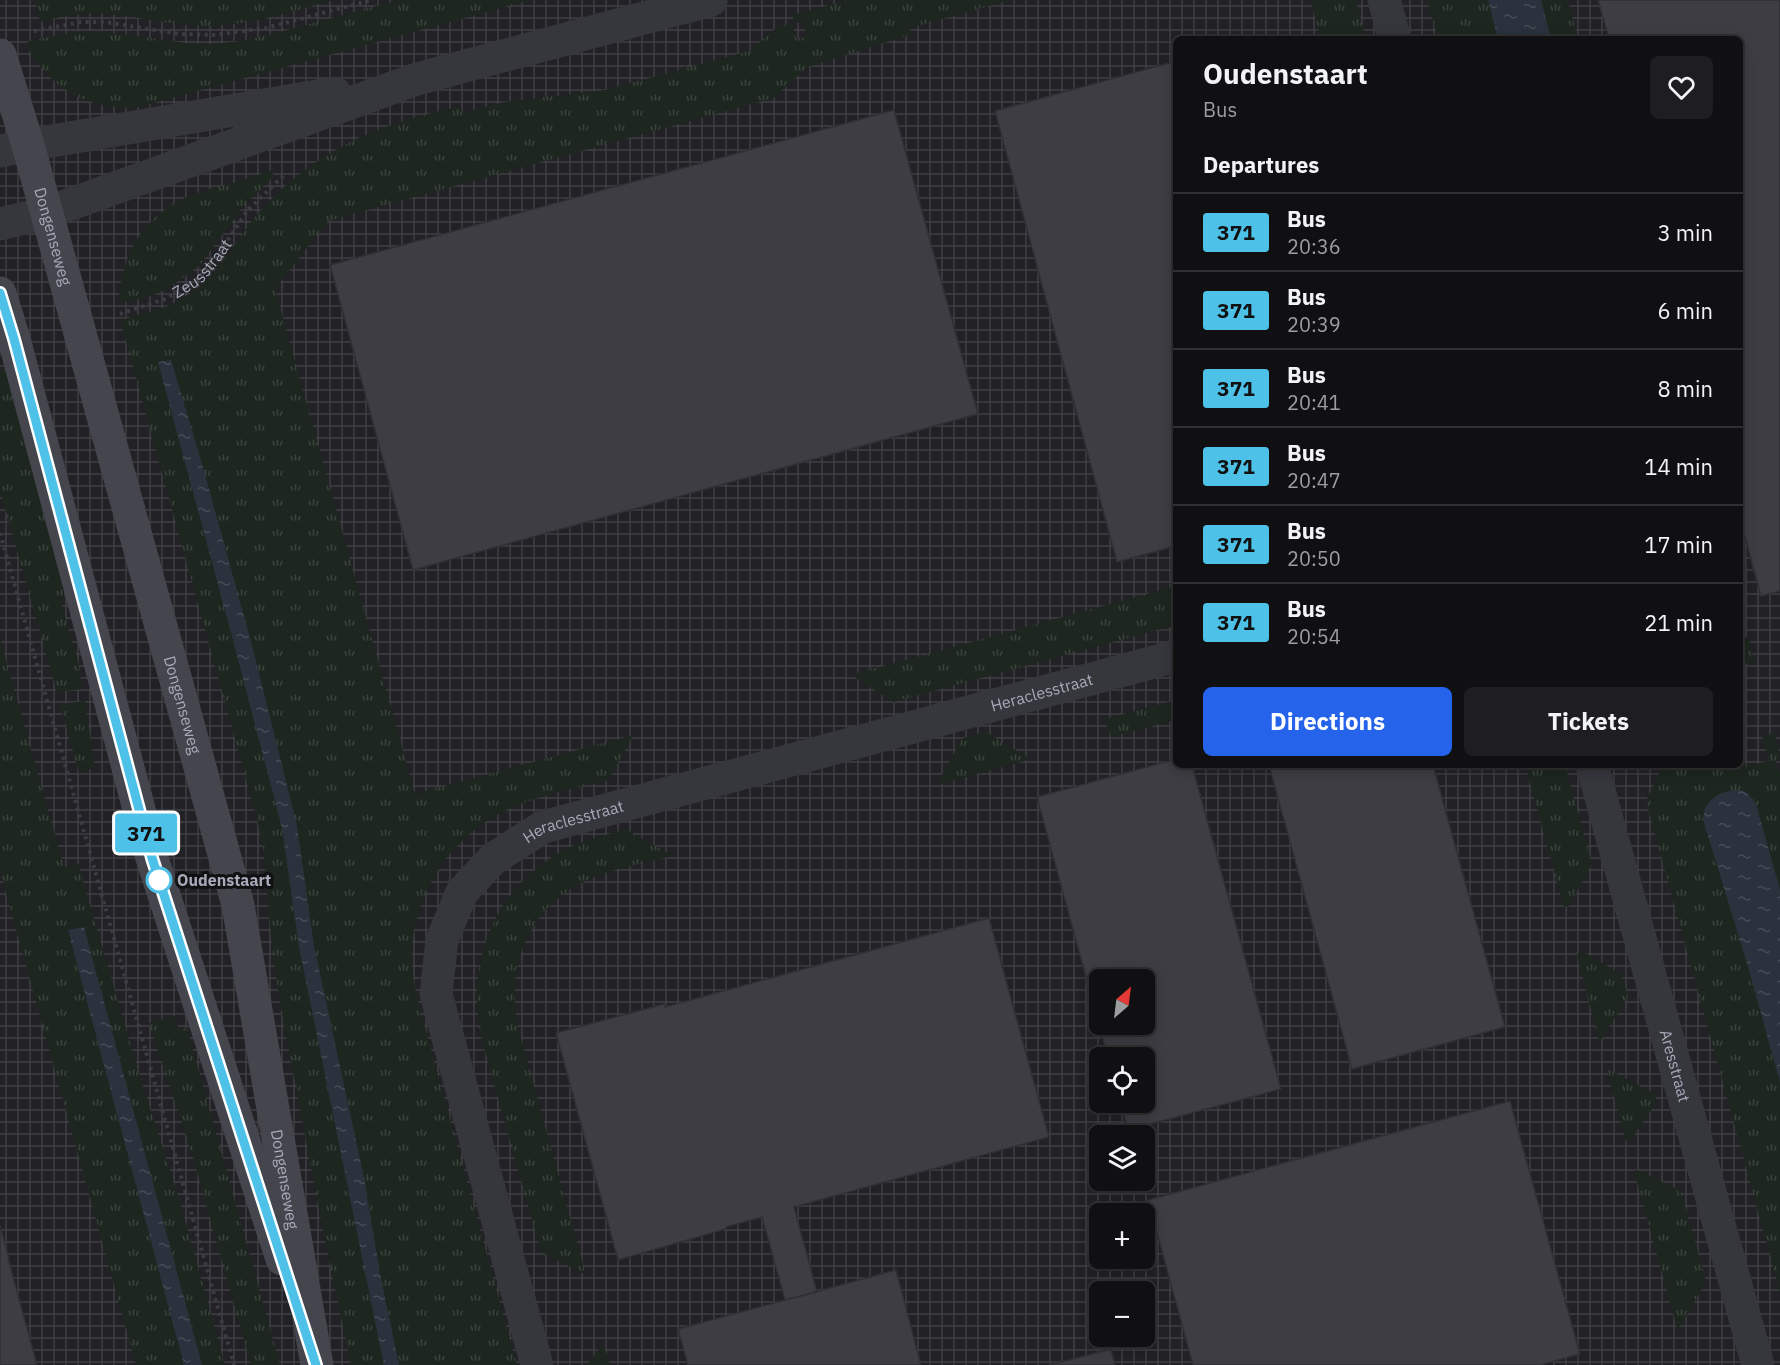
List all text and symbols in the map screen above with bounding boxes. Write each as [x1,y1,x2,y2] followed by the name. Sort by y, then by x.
[1203,55,1368,92] text: Oudenstaart
[1650,56,1713,119] button: heart
[1203,96,1237,123] text: Bus
[1203,150,1319,179] text: Departures
[30,185,76,288] street label: Dongenseweg
[1287,204,1326,233] text: Bus
[1217,218,1255,246] text: 371
[1657,218,1713,247] text: 3 min
[1287,233,1341,260] text: 20:36
[169,235,236,302] street label: Zeusstraat
[1287,282,1326,311] text: Bus
[1217,296,1255,324] text: 371
[1657,296,1713,325] text: 6 min
[1287,311,1341,338] text: 20:39
[1287,360,1326,389] text: Bus
[1217,374,1255,402] text: 371
[1657,374,1713,403] text: 8 min
[1287,389,1341,416] text: 20:41
[1287,438,1326,467] text: Bus
[1217,452,1255,480] text: 371
[1644,452,1713,481] text: 14 min
[1287,467,1341,494] text: 20:47
[1287,516,1326,545] text: Bus
[1217,530,1255,558] text: 371
[1644,530,1713,559] text: 17 min
[1287,545,1341,572] text: 20:50
[1287,594,1326,623] text: Bus
[1217,608,1255,636] text: 371
[1644,608,1713,637] text: 21 min
[1287,623,1341,650] text: 20:54
[160,653,206,757] street label: Dongenseweg
[988,669,1095,716] street label: Heraclesstraat
[1203,687,1452,756] button: Directions
[1464,687,1713,756] button: Tickets
[519,796,626,847] street label: Heraclesstraat
[112,814,180,852] line badge: 371
[127,819,165,847] text: 371
[146,867,172,893] marker: Oudenstaart
[177,870,271,890] place label: Oudenstaart
[1089,969,1155,1035] north arrow
[1089,969,1155,1347] map controls
[1656,1027,1695,1104] street label: Aresstraat
[1089,1047,1155,1113] button: locate
[1089,1125,1155,1191] button: layers
[267,1128,304,1231] street label: Dongenseweg
[1089,1203,1155,1269] button: +
[1089,1281,1155,1347] button: −

